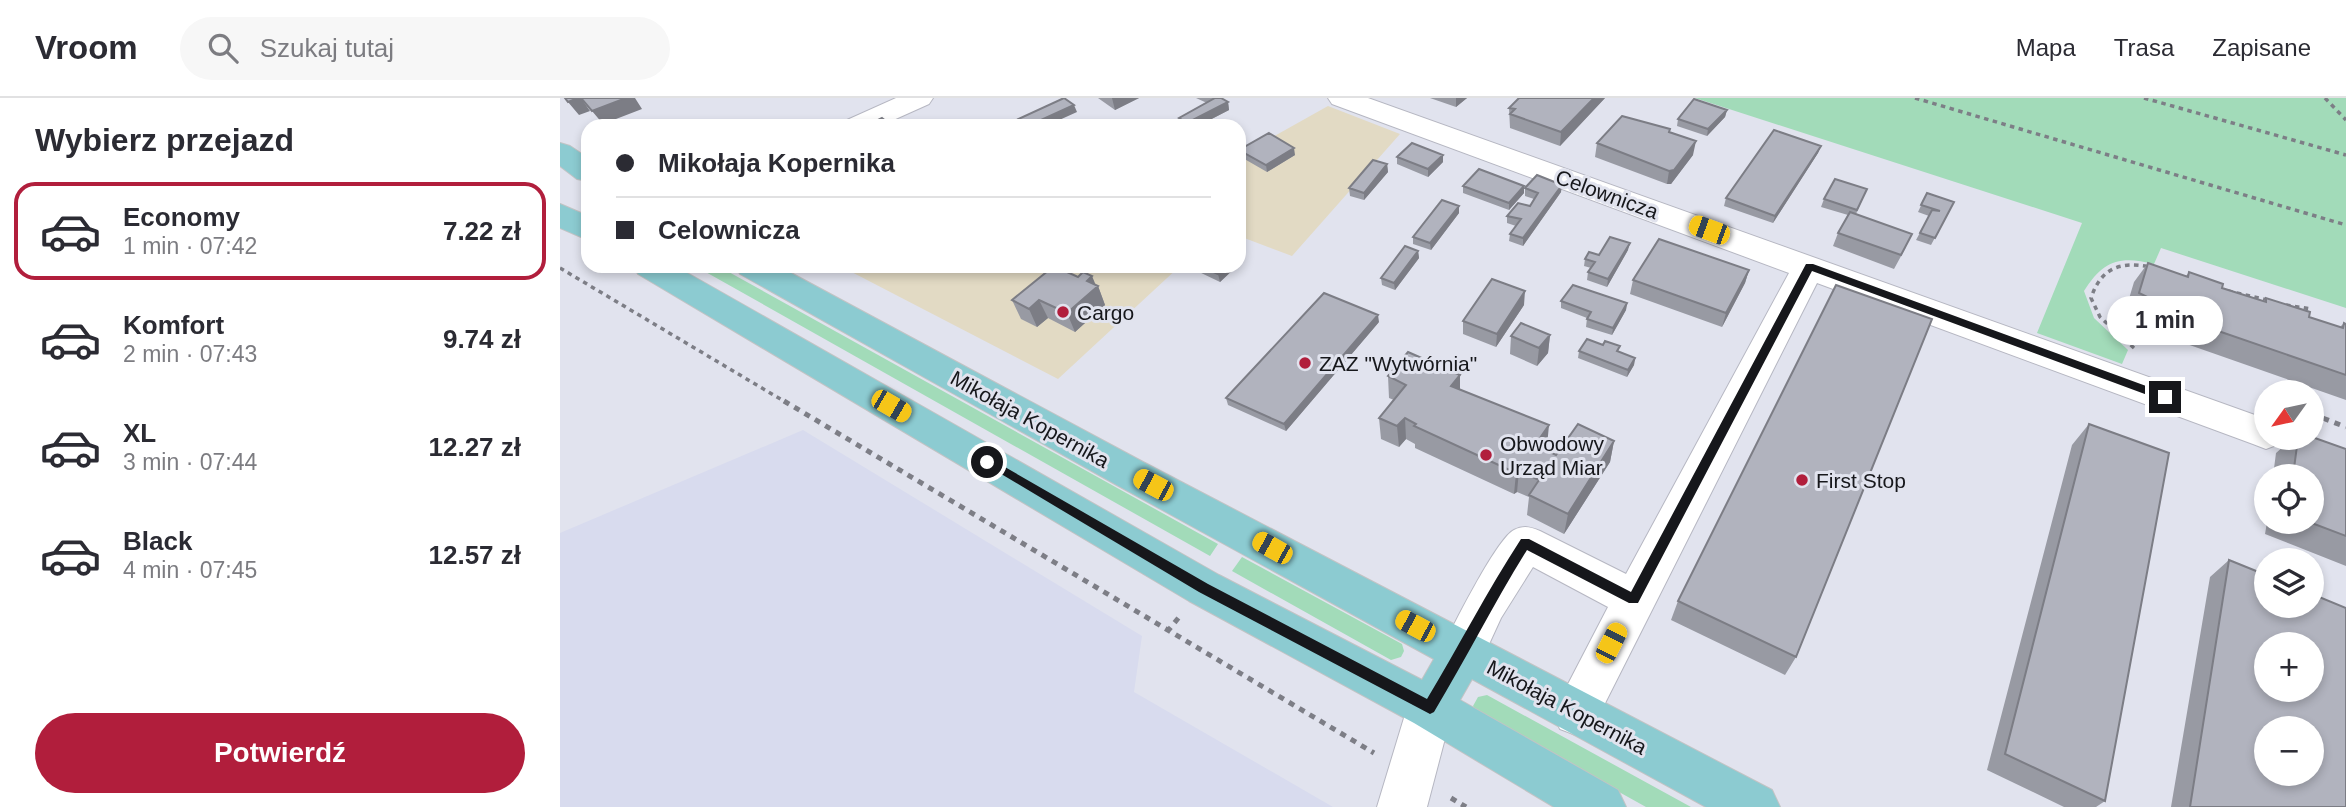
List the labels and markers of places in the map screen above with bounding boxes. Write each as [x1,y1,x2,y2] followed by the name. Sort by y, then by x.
[1077,301,1134,324] place label: Cargo
[1055,304,1071,320] marker: Cargo
[1319,352,1477,375] place label: ZAZ "Wytwórnia"
[1297,355,1313,371] marker: ZAZ "Wytwórnia"
[1500,432,1604,479] place label: Obwodowy Urząd Miar
[1478,447,1494,463] marker: Obwodowy Urząd Miar
[1816,469,1906,492] place label: First Stop
[1794,472,1810,488] marker: First Stop

